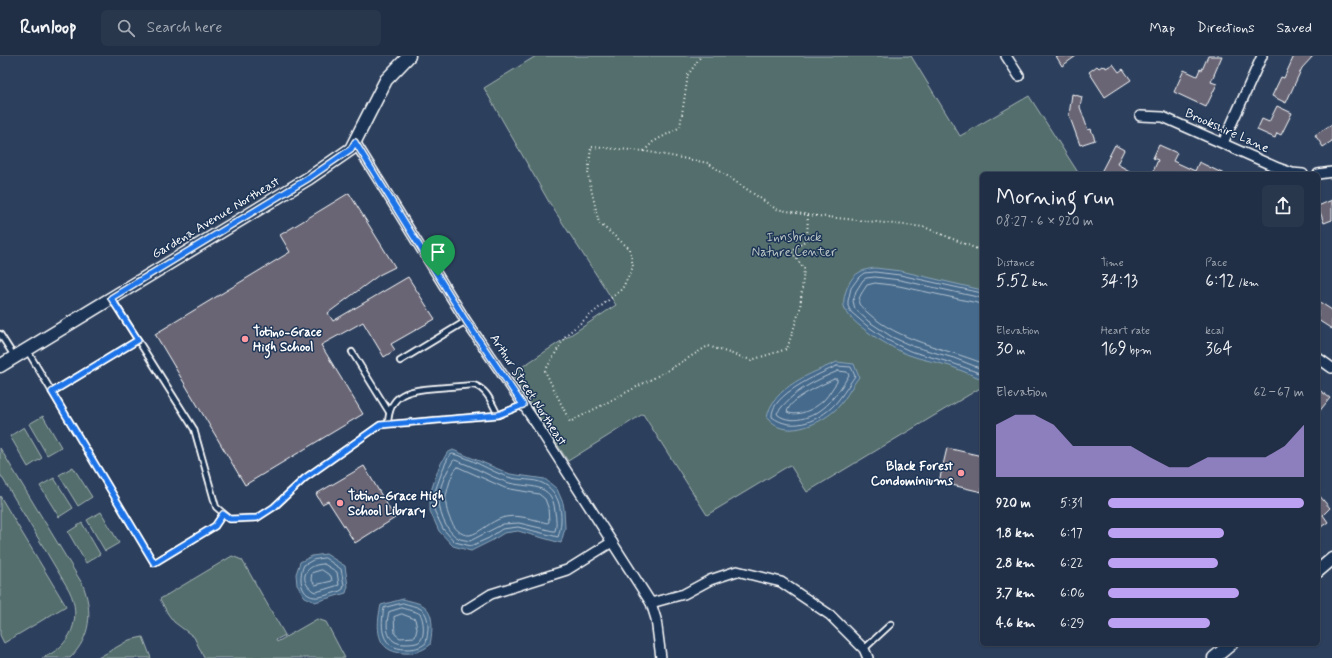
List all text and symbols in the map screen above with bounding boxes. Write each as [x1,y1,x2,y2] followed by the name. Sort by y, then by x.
[101,10,381,46] search box
[20,15,77,40] text: Runloop
[115,17,137,39] icon: search
[147,18,222,38] text: Search here
[1149,19,1175,37] text: Map
[1197,19,1255,37] text: Directions
[1277,19,1312,37] text: Saved
[1182,105,1272,157] street label: Brookshire Lane
[149,173,283,263] street label: Gardena Avenue Northeast
[996,184,1115,212] text: Morning run
[1262,185,1304,227] button: share
[996,213,1093,230] text: 08:27 · 6 × 920 m
[752,229,837,261] park label: Innsbruck Nature Center
[421,235,455,276] pin
[427,241,449,263] icon: arrive
[996,256,1035,270] text: Distance
[1101,256,1124,270] text: Time
[1205,256,1227,270] text: Pace
[996,270,1029,292] text: 5.52
[1101,270,1138,292] text: 34:13
[1205,270,1235,292] text: 6:12
[1029,276,1048,290] text: km
[1235,276,1259,290] text: /km
[253,324,322,359] place label: Totino-Grace High School
[996,324,1039,338] text: Elevation
[1101,324,1150,338] text: Heart rate
[1205,324,1224,338] text: kcal
[486,331,570,449] street label: Arthur Street Northeast
[240,334,250,344] marker: Totino-Grace High School
[996,338,1013,360] text: 30
[1101,338,1127,360] text: 169
[1205,338,1232,360] text: 364
[1013,344,1025,358] text: m
[1127,344,1152,358] text: bpm
[996,384,1047,401] text: Elevation
[1253,384,1304,401] text: 62–67 m
[871,458,954,490] place label: Black Forest Condominiums
[956,468,966,478] marker: Black Forest Condominiums
[348,488,444,520] place label: Totino-Grace High School Library
[996,495,1031,512] text: 920 m
[1060,495,1083,512] text: 5:31
[335,498,345,508] marker: Totino-Grace High School Library
[996,525,1034,542] text: 1.8 km
[1060,525,1082,542] text: 6:17
[996,555,1035,572] text: 2.8 km
[1060,555,1083,572] text: 6:22
[996,585,1035,602] text: 3.7 km
[1060,585,1085,602] text: 6:06
[996,615,1035,632] text: 4.6 km
[1060,615,1084,632] text: 6:29

